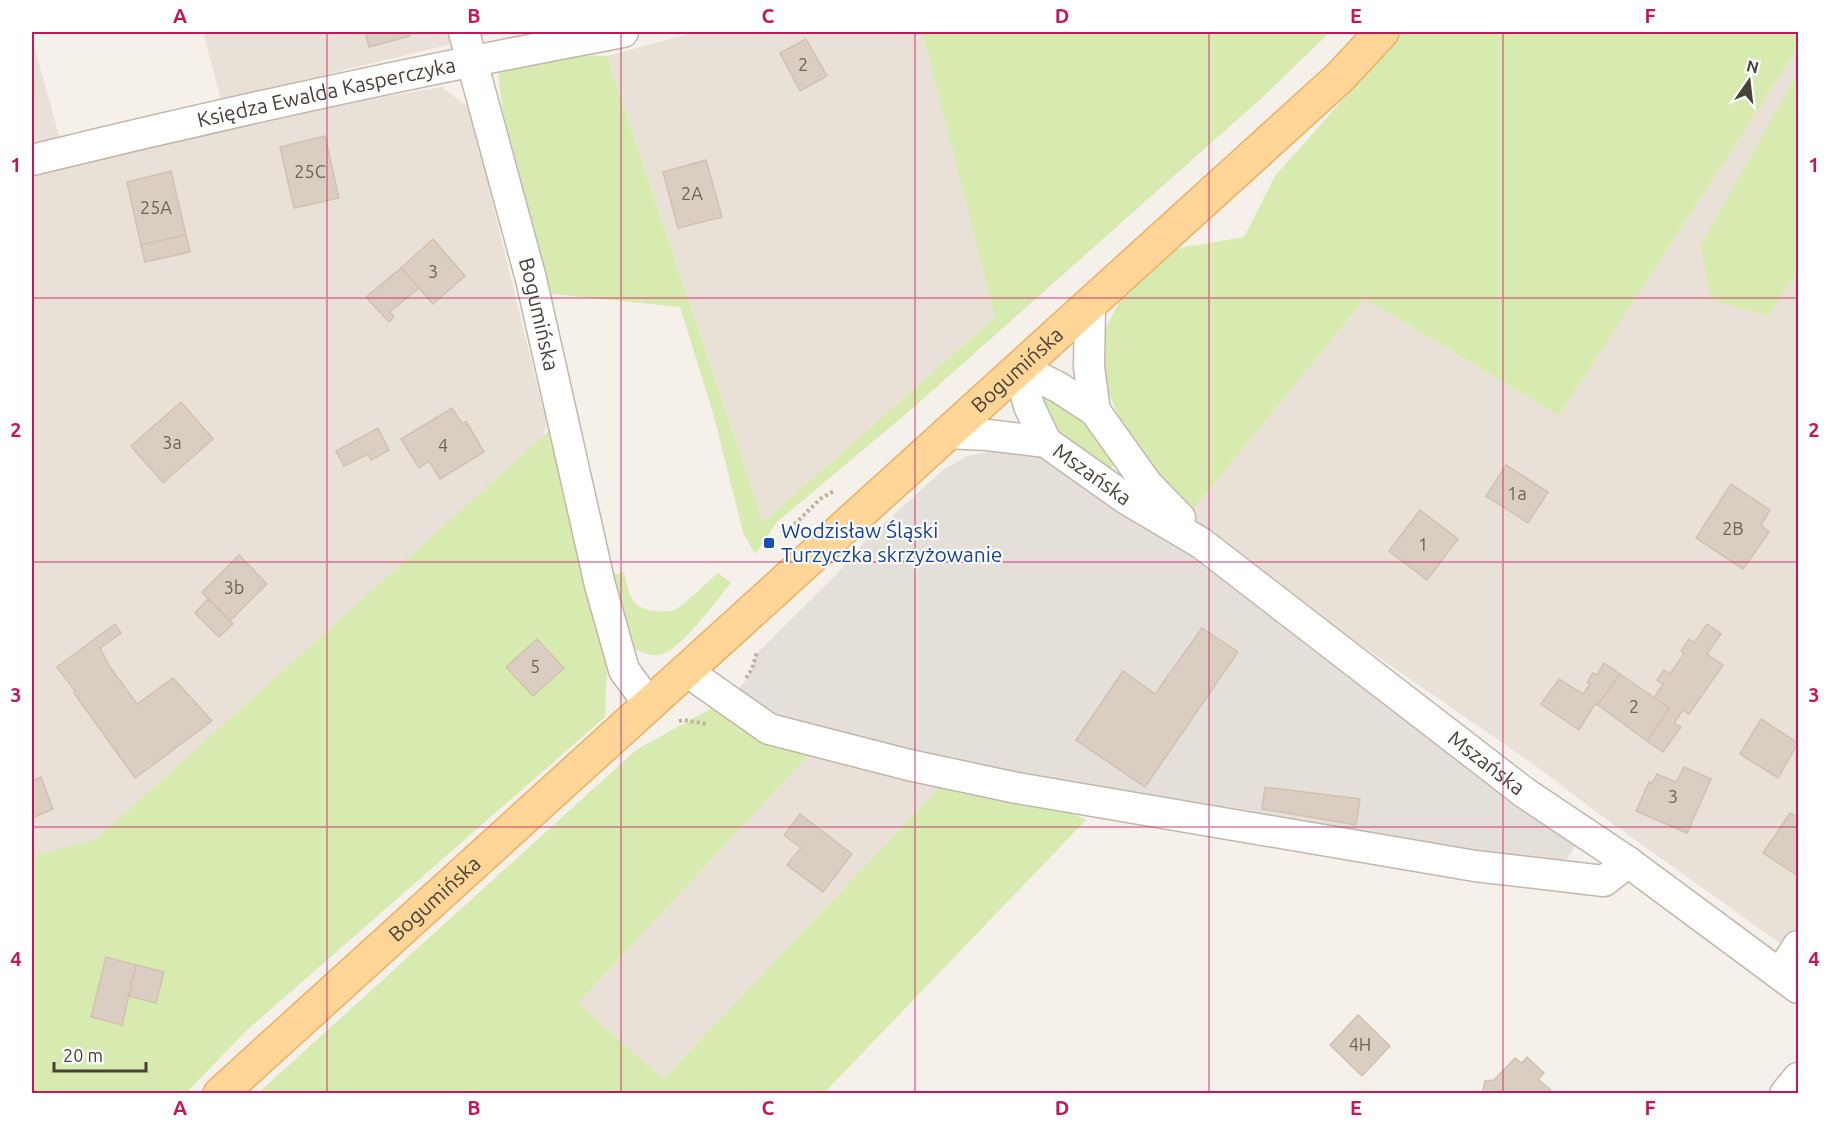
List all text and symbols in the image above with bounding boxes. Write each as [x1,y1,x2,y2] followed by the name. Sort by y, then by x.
[173,4,187,27] text: A
[467,4,481,27] text: B
[762,4,775,27] text: C
[1055,4,1069,27] text: D
[1350,4,1362,27] text: E
[1644,4,1656,27] text: F
[1719,51,1779,111] north arrow
[195,52,458,131] street label: Księdza Ewalda Kasperczyka
[798,54,808,74] house number: 2
[1745,56,1761,77] text: N
[10,153,22,176] text: 1
[1808,153,1820,176] text: 1
[294,161,326,181] house number: 25C
[681,183,703,203] house number: 2A
[140,197,172,217] house number: 25A
[515,255,564,373] street label: Bogumińska
[428,261,438,281] house number: 3
[966,322,1068,417] street label: Bogumińska
[10,418,22,441] text: 2
[1808,418,1820,441] text: 2
[162,432,182,452] house number: 3a
[438,435,448,455] house number: 4
[1049,438,1136,510] street label: Mszańska
[1507,483,1527,503] house number: 1a
[781,518,1002,566] place label: Wodzisław Śląski Turzyczka skrzyżowanie
[1722,518,1744,538] house number: 2B
[1418,534,1428,554] house number: 1
[762,536,776,550] marker: Wodzisław Śląski Turzyczka skrzyżowanie
[224,577,244,597] house number: 3b
[530,656,540,676] house number: 5
[10,683,22,706] text: 3
[1808,683,1820,706] text: 3
[1629,696,1639,716] house number: 2
[1444,725,1530,799] street label: Mszańska
[1668,786,1678,806] house number: 3
[383,851,485,946] street label: Bogumińska
[10,947,22,970] text: 4
[1808,947,1820,970] text: 4
[1349,1034,1371,1054] house number: 4H
[54,1035,146,1073] scale bar
[63,1045,103,1065] text: 20 m
[173,1096,187,1119] text: A
[467,1096,481,1119] text: B
[762,1096,775,1119] text: C
[1055,1096,1069,1119] text: D
[1350,1096,1362,1119] text: E
[1644,1096,1656,1119] text: F

